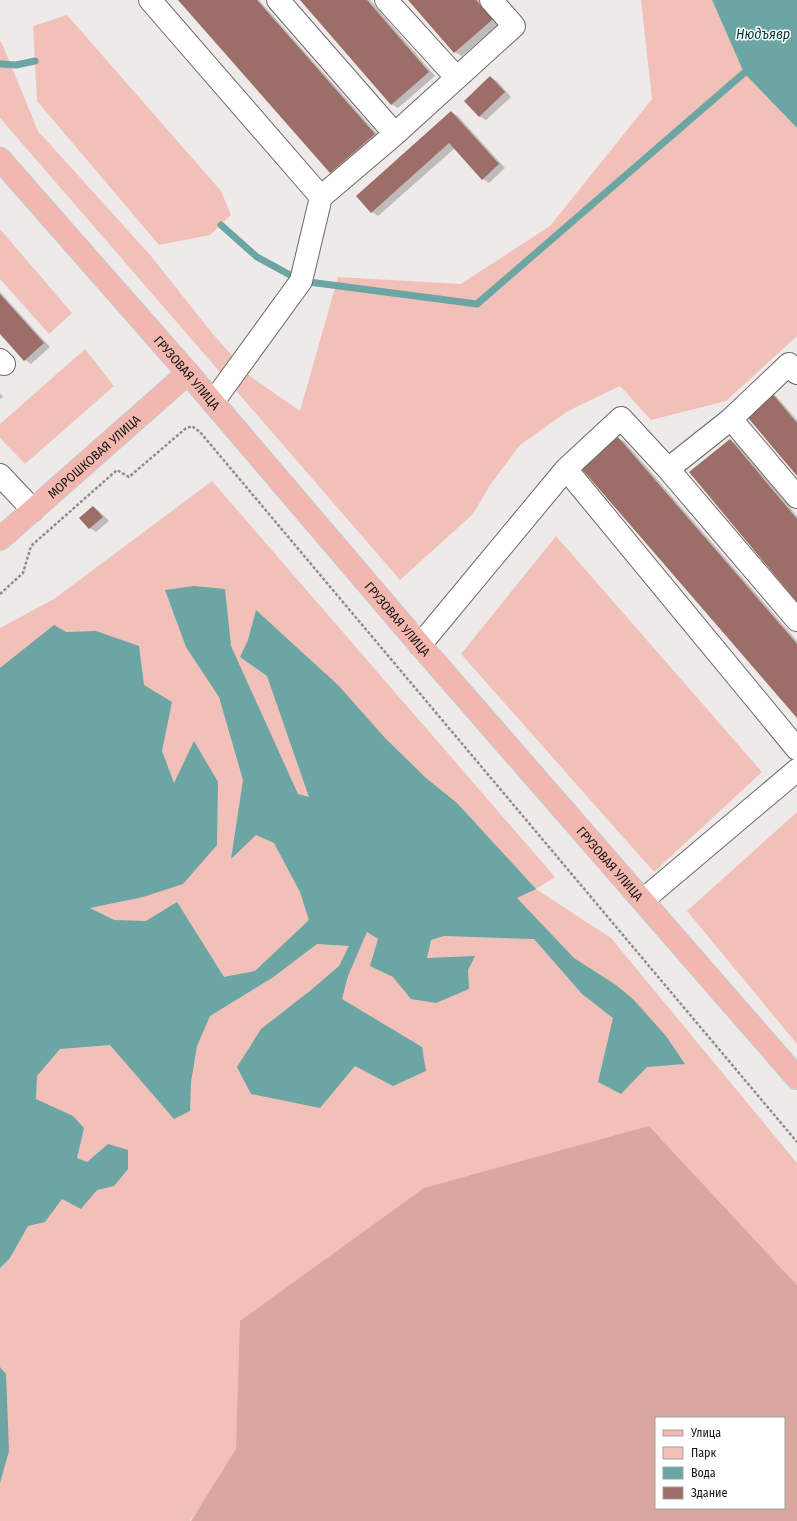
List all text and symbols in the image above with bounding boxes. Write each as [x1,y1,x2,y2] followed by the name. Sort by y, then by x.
[736,26,790,43] water label: Нюдъявр
[151,332,224,413] street label: ГРУЗОВАЯ УЛИЦА
[44,411,143,501] street label: МОРОШКОВАЯ УЛИЦА
[362,579,434,659] street label: ГРУЗОВАЯ УЛИЦА
[574,823,647,904] street label: ГРУЗОВАЯ УЛИЦА
[655,1417,785,1509] legend
[690,1426,721,1440] text: Улица
[691,1446,717,1460] text: Парк
[691,1466,716,1480] text: Вода
[691,1486,727,1500] text: Здание

